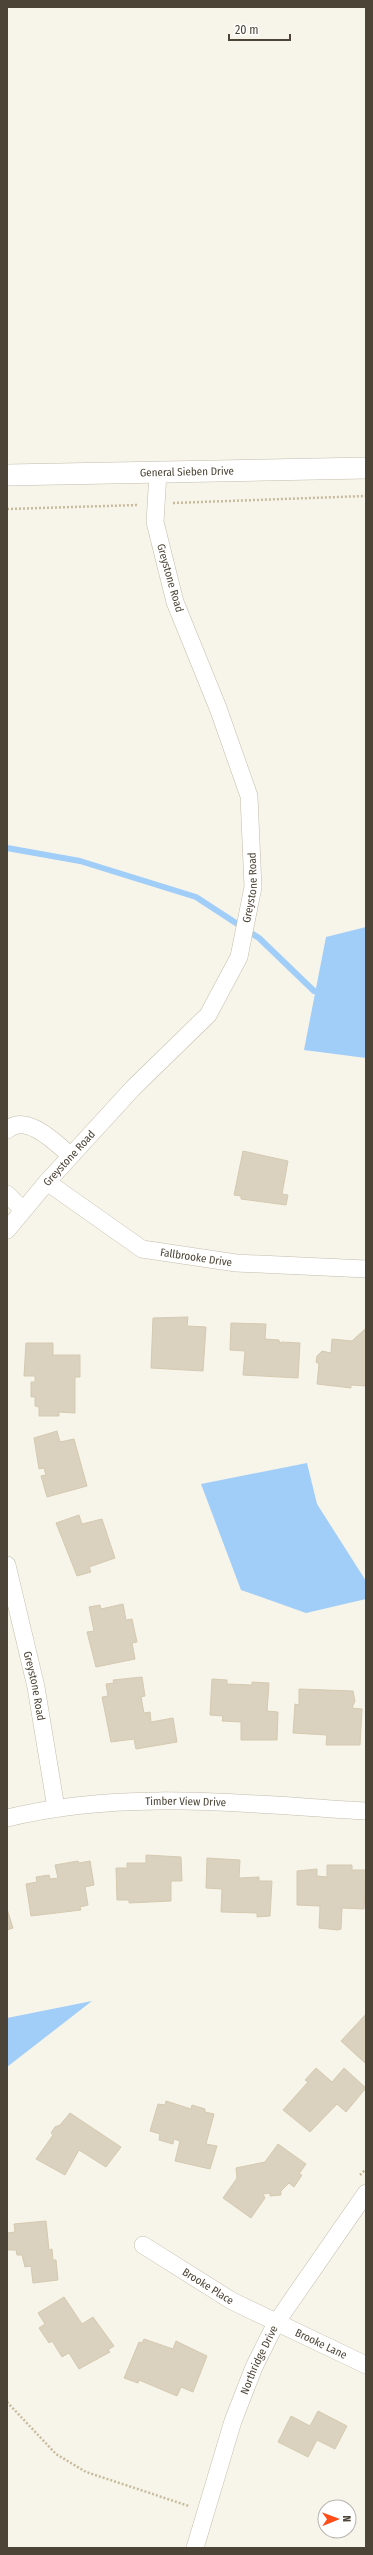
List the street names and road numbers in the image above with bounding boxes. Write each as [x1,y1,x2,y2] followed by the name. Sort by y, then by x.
[140,464,234,479] street label: General Sieben Drive
[154,542,186,614] street label: Greystone Road
[240,852,260,924] street label: Greystone Road
[40,1128,98,1188] street label: Greystone Road
[159,1245,233,1269] street label: Fallbrooke Drive
[21,1650,48,1722] street label: Greystone Road
[145,1794,226,1809] street label: Timber View Drive
[180,2265,236,2307] street label: Brooke Place
[237,2323,280,2396] street label: Northridge Drive
[293,2326,349,2361] street label: Brooke Lane

